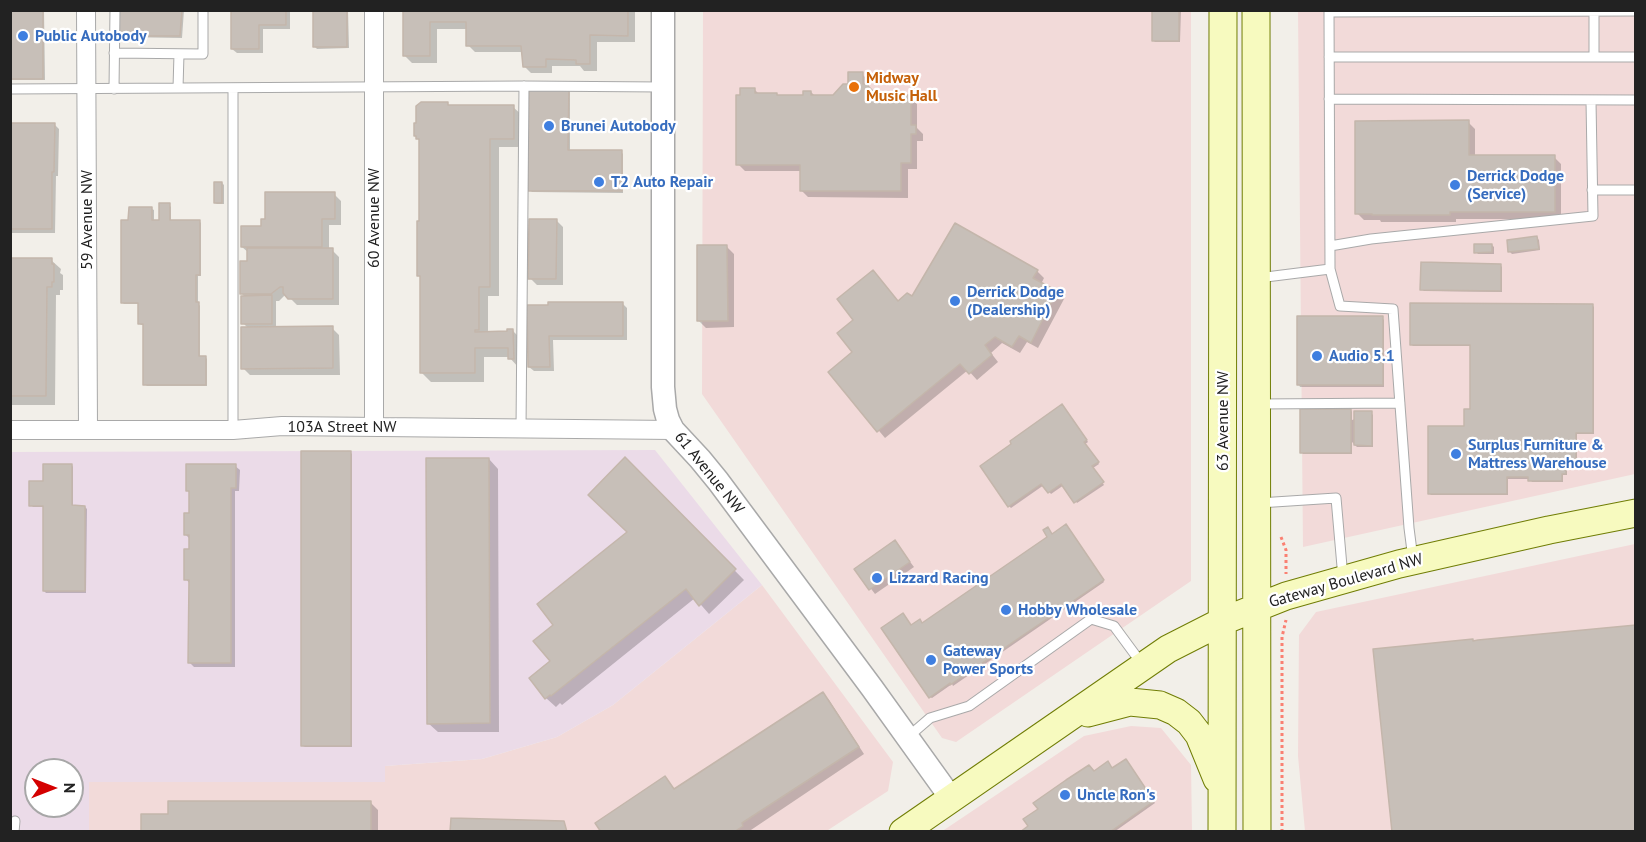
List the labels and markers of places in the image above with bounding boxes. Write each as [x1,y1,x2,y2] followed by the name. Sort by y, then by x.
[35,26,147,46] place label: Public Autobody
[16,29,30,43] marker: Public Autobody
[866,68,937,106] place label: Midway Music Hall
[847,80,861,94] marker: Midway Music Hall
[561,116,676,136] place label: Brunei Autobody
[542,119,556,133] marker: Brunei Autobody
[1467,166,1564,204] place label: Derrick Dodge (Service)
[611,172,713,192] place label: T2 Auto Repair
[592,175,606,189] marker: T2 Auto Repair
[1448,178,1462,192] marker: Derrick Dodge (Service)
[967,282,1064,320] place label: Derrick Dodge (Dealership)
[948,294,962,308] marker: Derrick Dodge (Dealership)
[1329,346,1395,366] place label: Audio 5.1
[1310,349,1324,363] marker: Audio 5.1
[1468,435,1607,473] place label: Surplus Furniture & Mattress Warehouse
[1449,447,1463,461] marker: Surplus Furniture & Mattress Warehouse
[889,568,989,588] place label: Lizzard Racing
[870,571,884,585] marker: Lizzard Racing
[1018,600,1137,620] place label: Hobby Wholesale
[999,603,1013,617] marker: Hobby Wholesale
[943,641,1033,679] place label: Gateway Power Sports
[924,653,938,667] marker: Gateway Power Sports
[1077,785,1155,805] place label: Uncle Ron's
[1058,788,1072,802] marker: Uncle Ron's

